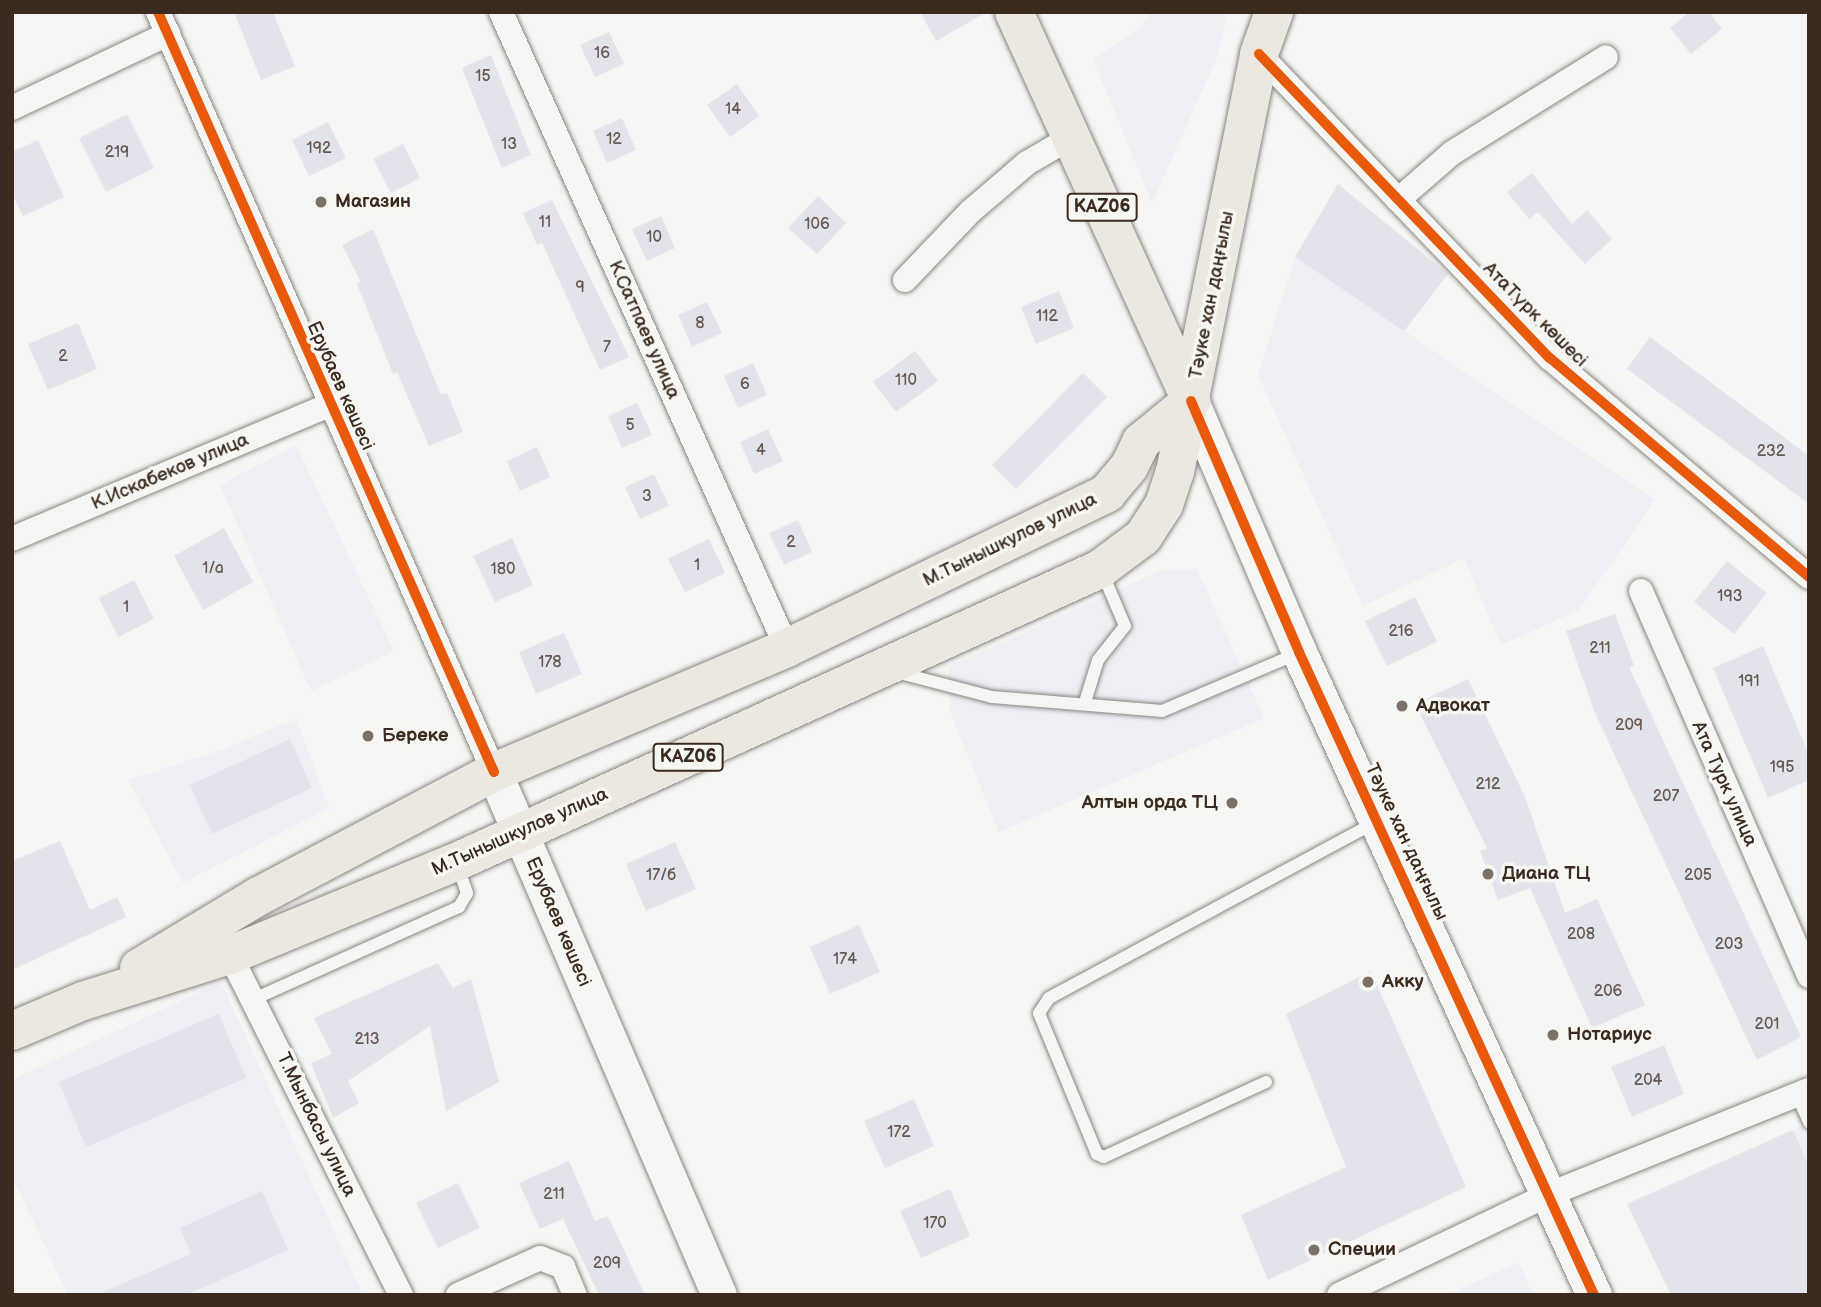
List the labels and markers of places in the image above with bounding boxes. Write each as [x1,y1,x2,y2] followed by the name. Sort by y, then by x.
[335,191,411,213] place label: Магазин
[313,194,329,210] marker: Магазин
[1416,695,1490,717] place label: Адвокат
[1394,698,1410,714] marker: Адвокат
[382,725,449,747] place label: Береке
[360,728,376,744] marker: Береке
[1082,792,1218,814] place label: Алтын орда ТЦ
[1224,795,1240,811] marker: Алтын орда ТЦ
[1502,863,1590,885] place label: Диана ТЦ
[1480,866,1496,882] marker: Диана ТЦ
[1382,971,1424,993] place label: Акку
[1360,974,1376,990] marker: Акку
[1567,1024,1652,1046] place label: Нотариус
[1545,1027,1561,1043] marker: Нотариус
[1328,1239,1396,1261] place label: Специи
[1306,1242,1322,1258] marker: Специи

